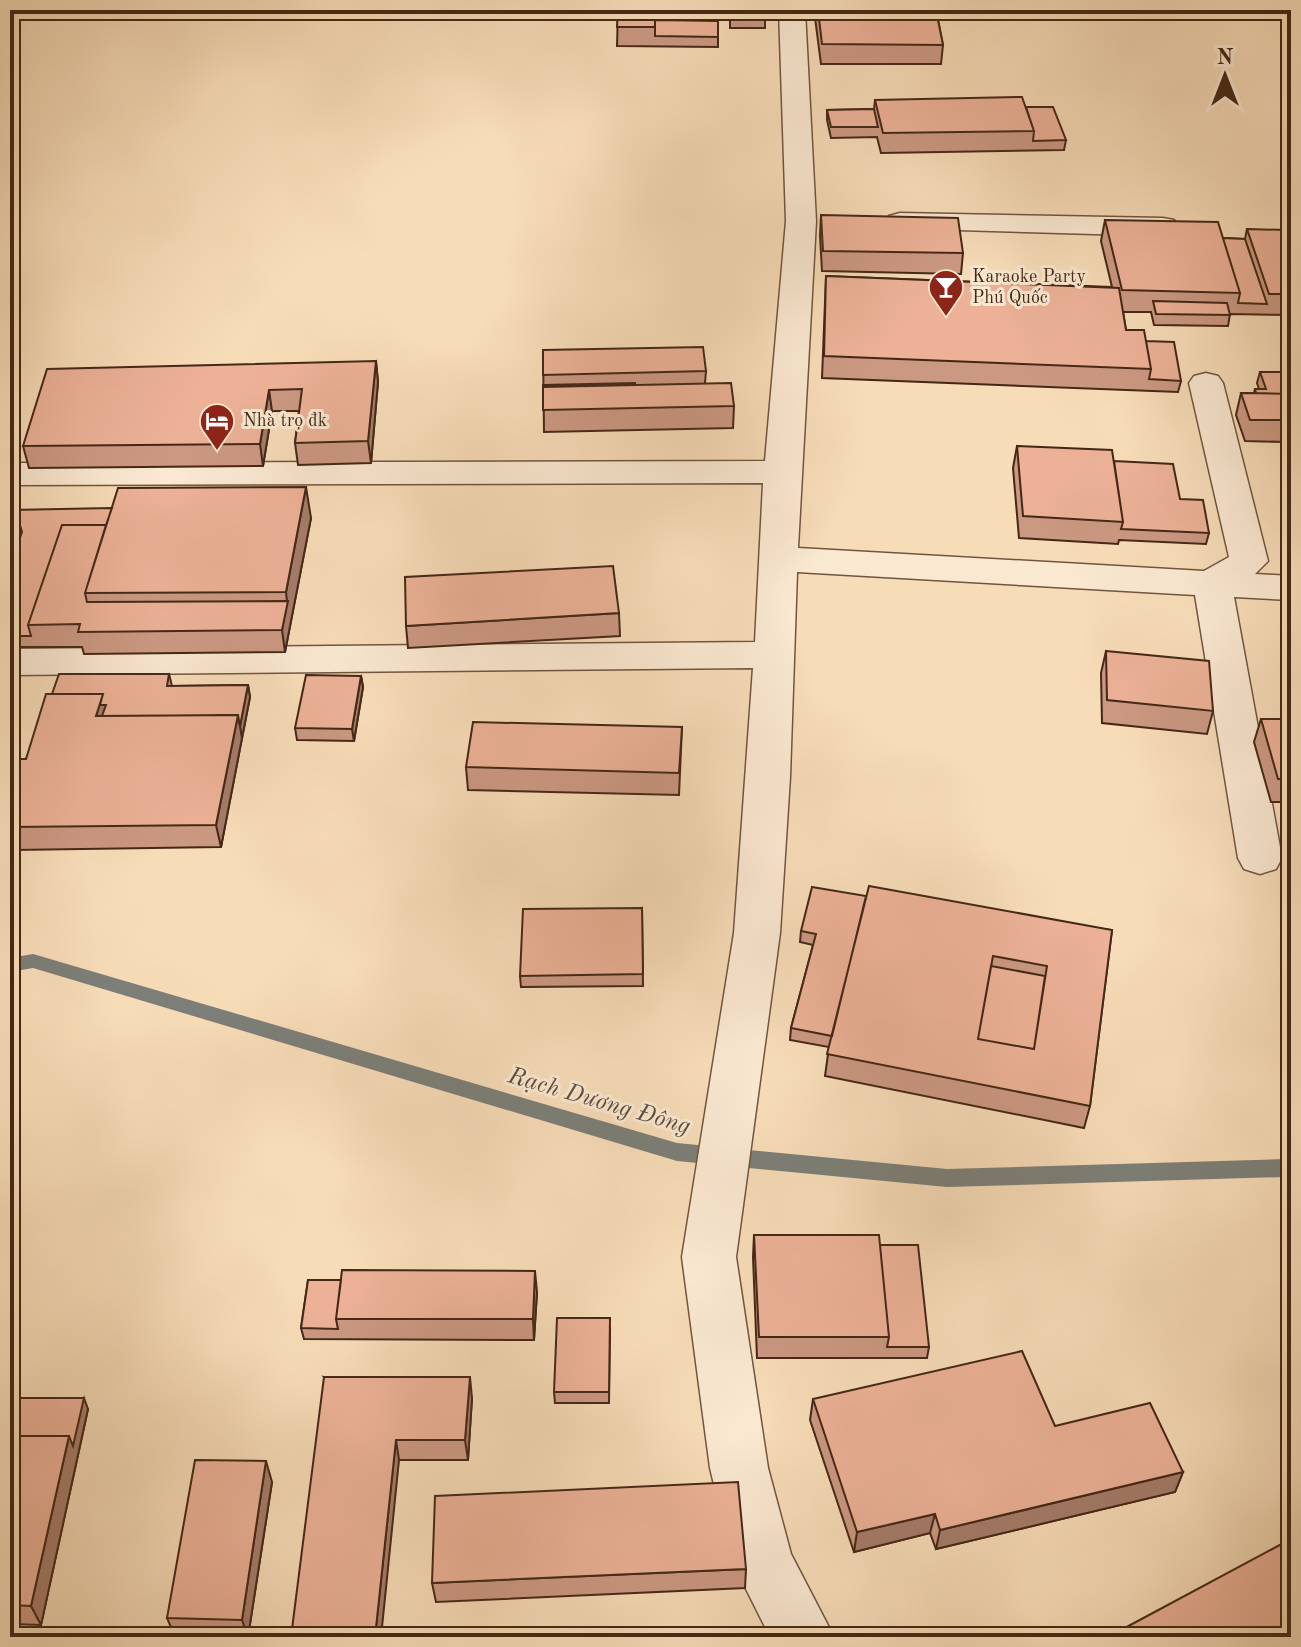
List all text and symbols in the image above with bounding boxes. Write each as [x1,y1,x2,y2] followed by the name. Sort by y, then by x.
[1185,36,1265,116] north arrow
[1217,47,1234,69] text: N
[927,268,965,318] bar icon: Karaoke Party Phú Quốc
[972,268,1086,307] place label: Karaoke Party Phú Quốc
[198,402,236,452] hotel icon: Nhà trọ đk
[243,412,327,430] place label: Nhà trọ đk
[504,1064,693,1140] water label: Rạch Dương Đông

